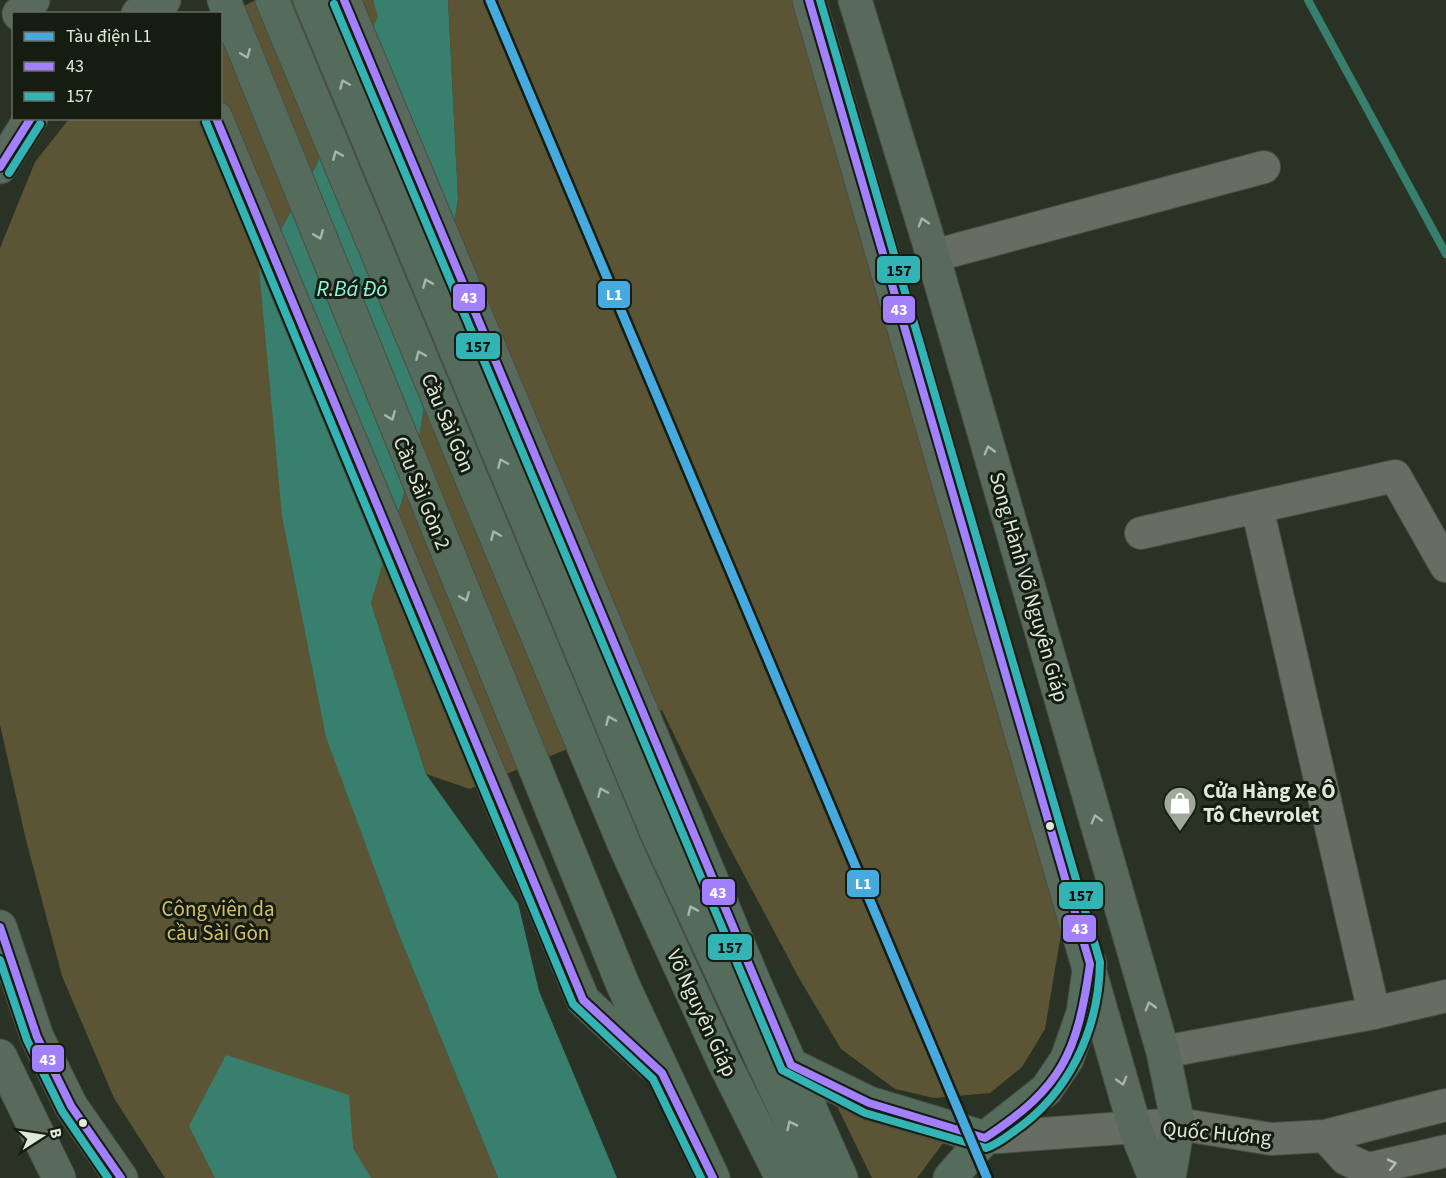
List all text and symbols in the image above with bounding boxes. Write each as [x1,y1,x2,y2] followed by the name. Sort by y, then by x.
[12,12,222,120] legend
[66,24,151,49] text: Tàu điện L1
[239,48,251,59] one-way arrow
[66,54,84,79] text: 43
[339,79,351,90] one-way arrow
[66,84,93,109] text: 157
[332,151,344,162] one-way arrow
[918,217,930,228] one-way arrow
[311,229,324,240] one-way arrow
[876,255,921,284] line badge: 157
[886,260,912,282] text: 157
[316,273,388,305] water label: R.Bá Đỏ
[422,278,434,289] one-way arrow
[597,280,631,309] line badge: L1
[452,283,486,312] line badge: 43
[606,284,622,306] text: L1
[461,287,477,309] text: 43
[882,295,916,324] line badge: 43
[891,299,907,321] text: 43
[455,332,501,360] line badge: 157
[465,336,491,358] text: 157
[415,350,427,361] one-way arrow
[414,369,482,477] street label: Cầu Sài Gòn
[384,410,396,421] one-way arrow
[386,432,458,554] street label: Cầu Sài Gòn 2
[984,445,996,456] one-way arrow
[497,458,509,469] one-way arrow
[982,468,1076,706] street label: Song Hành Võ Nguyên Giáp
[490,530,502,541] one-way arrow
[458,591,470,602] one-way arrow
[605,716,617,727] one-way arrow
[1203,776,1336,830] place label: Cửa Hàng Xe Ô Tô Chevrolet
[1162,785,1198,832] shop icon: Cửa Hàng Xe Ô Tô Chevrolet
[597,787,609,798] one-way arrow
[1091,814,1103,825] one-way arrow
[1044,820,1056,832] unlabelled marker
[846,869,880,898] line badge: L1
[855,873,871,895] text: L1
[701,878,736,906] line badge: 43
[1058,881,1104,910] line badge: 157
[710,882,726,904] text: 43
[1068,885,1094,907] text: 157
[162,894,274,948] park label: Công viên dạ cầu Sài Gòn
[687,906,699,917] one-way arrow
[1062,914,1097,943] line badge: 43
[1072,918,1088,940] text: 43
[707,933,753,961] line badge: 157
[717,937,743,959] text: 157
[659,944,745,1082] street label: Võ Nguyên Giáp
[1145,1001,1157,1012] one-way arrow
[31,1044,65,1073] line badge: 43
[40,1049,56,1071] text: 43
[1115,1075,1127,1086] one-way arrow
[12,1106,72,1166] north arrow
[1161,1113,1273,1153] street label: Quốc Hương
[77,1117,89,1129] unlabelled marker
[787,1121,799,1132] one-way arrow
[44,1126,68,1140] text: B
[1387,1158,1397,1171] one-way arrow

